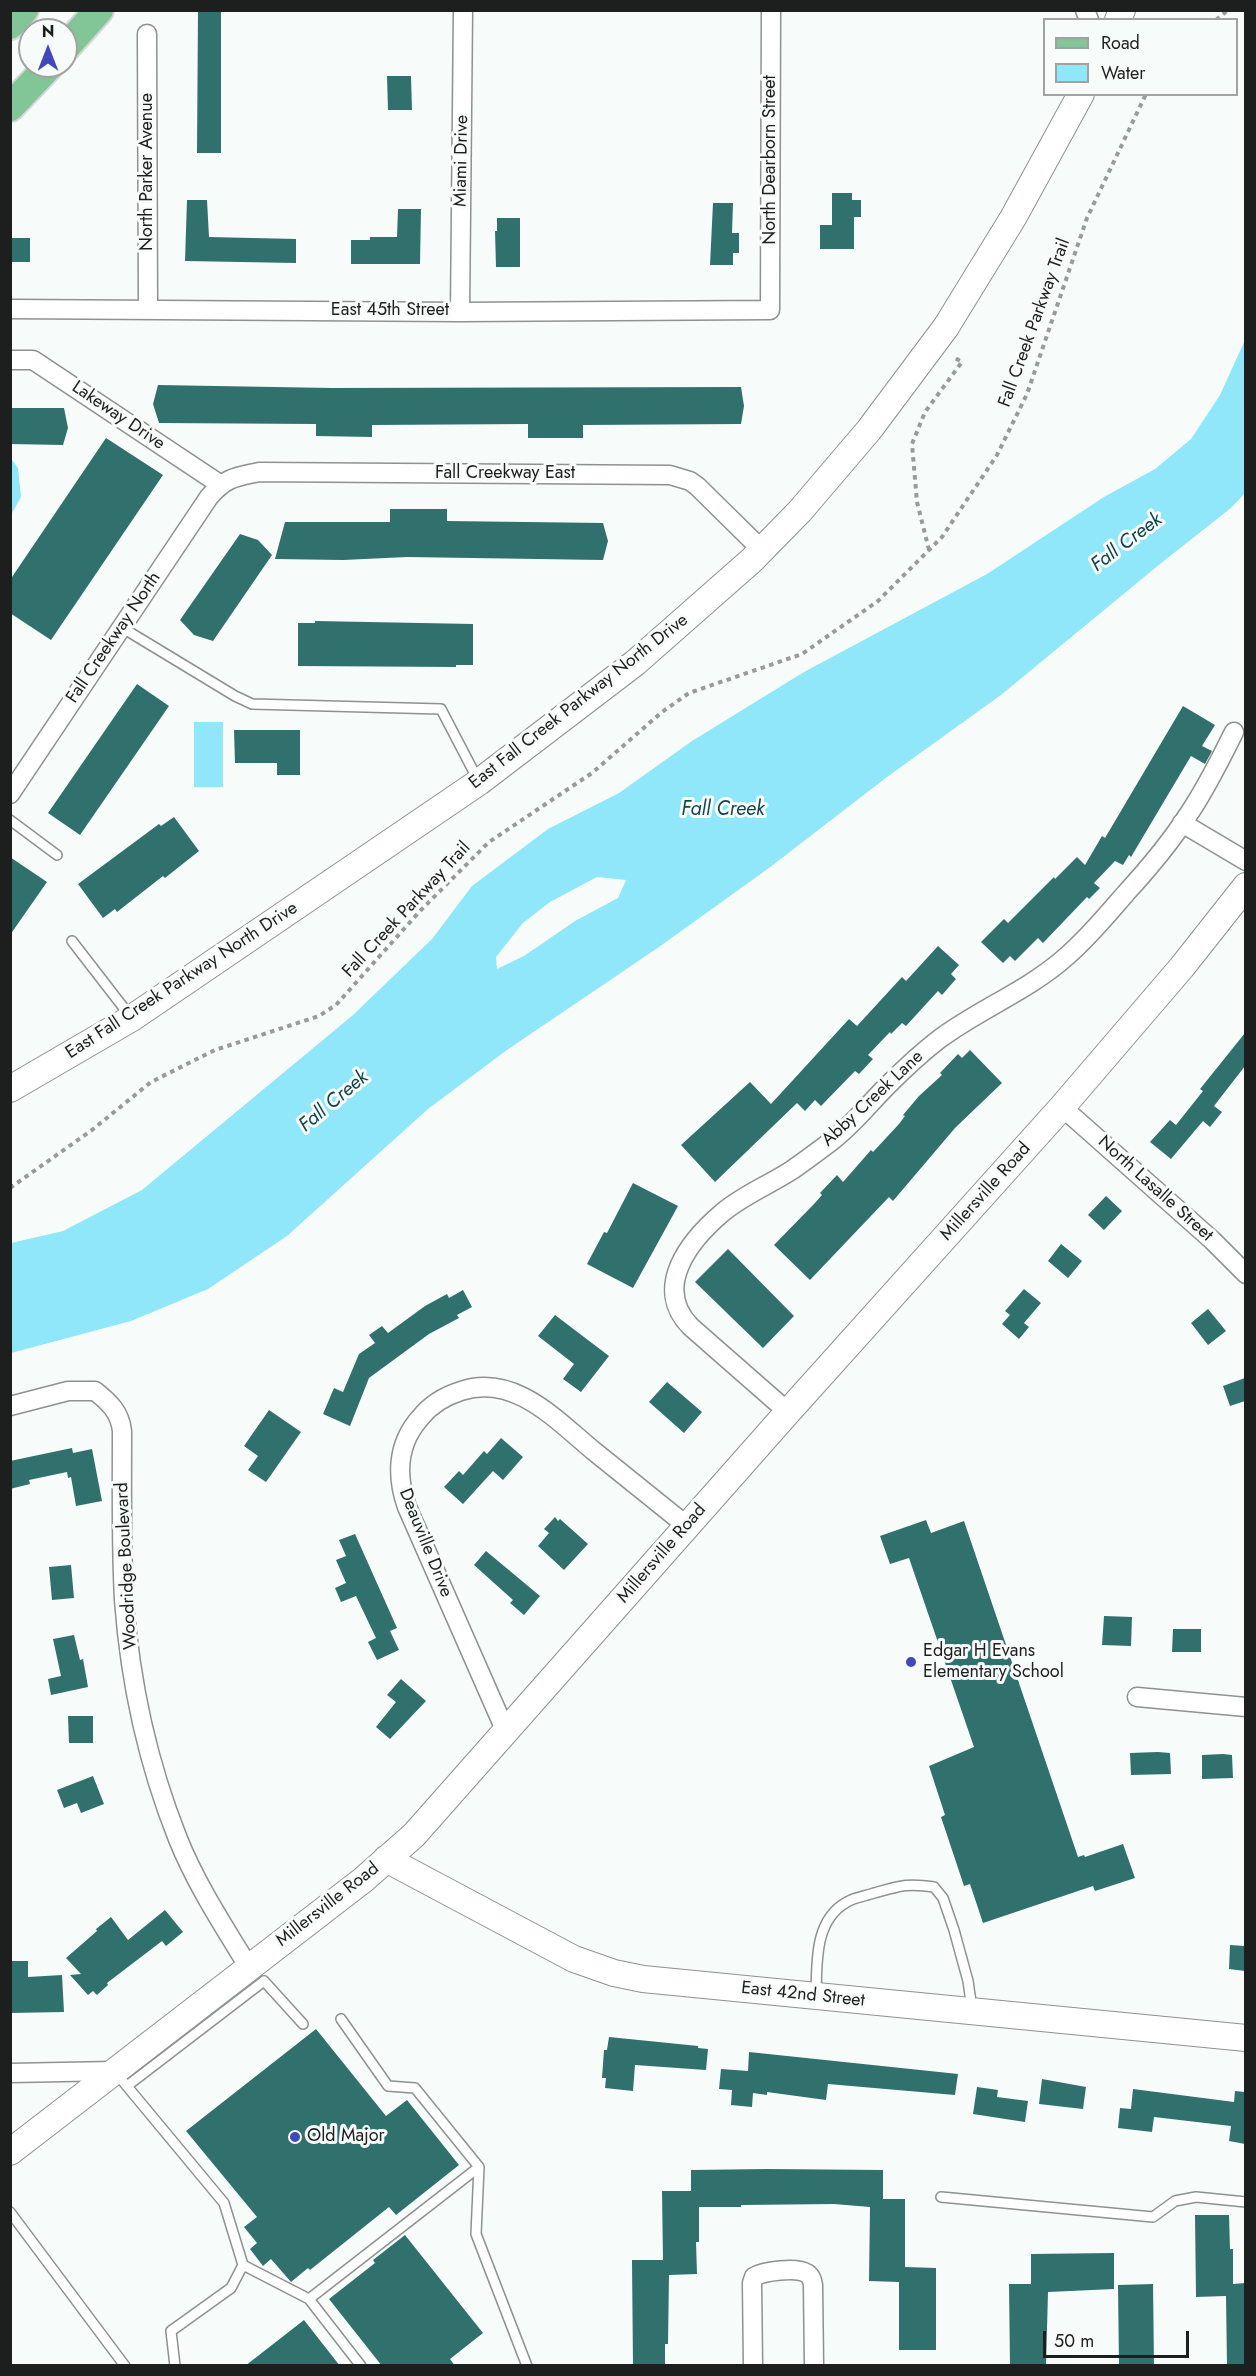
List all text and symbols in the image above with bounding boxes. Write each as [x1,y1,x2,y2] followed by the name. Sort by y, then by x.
[18,18,78,78] north arrow
[1043,18,1238,96] legend
[42,20,54,43] text: N
[1101,30,1140,56] text: Road
[1101,60,1145,86] text: Water
[760,75,782,245] street label: North Dearborn Street
[137,93,159,251] street label: North Parker Avenue
[450,115,474,207] street label: Miami Drive
[994,236,1076,410] street label: Fall Creek Parkway Trail
[331,300,449,322] street label: East 45th Street
[67,377,169,455] street label: Lakeway Drive
[435,463,575,485] street label: Fall Creekway East
[1087,508,1167,578] water label: Fall Creek
[62,568,166,708] street label: Fall Creekway North
[465,610,693,794] street label: East Fall Creek Parkway North Drive
[681,798,765,822] water label: Fall Creek
[338,838,476,982] street label: Fall Creek Parkway Trail
[62,898,302,1064] street label: East Fall Creek Parkway North Drive
[818,1046,928,1152] street label: Abby Creek Lane
[294,1066,374,1138] water label: Fall Creek
[1093,1132,1217,1246] street label: North Lasalle Street
[936,1139,1036,1245] street label: Millersville Road
[112,1482,142,1650] street label: Woodridge Boulevard
[393,1486,457,1600] street label: Deauville Drive
[613,1500,711,1608] street label: Millersville Road
[923,1641,1064,1684] place label: Edgar H Evans Elementary School
[904,1655,918,1669] marker: Edgar H Evans Elementary School
[272,1858,384,1952] street label: Millersville Road
[740,1978,866,2012] street label: East 42nd Street
[307,2126,385,2148] place label: Old Major
[288,2130,302,2144] marker: Old Major
[1046,2319,1192,2357] scale bar
[1054,2328,1094,2354] text: 50 m

